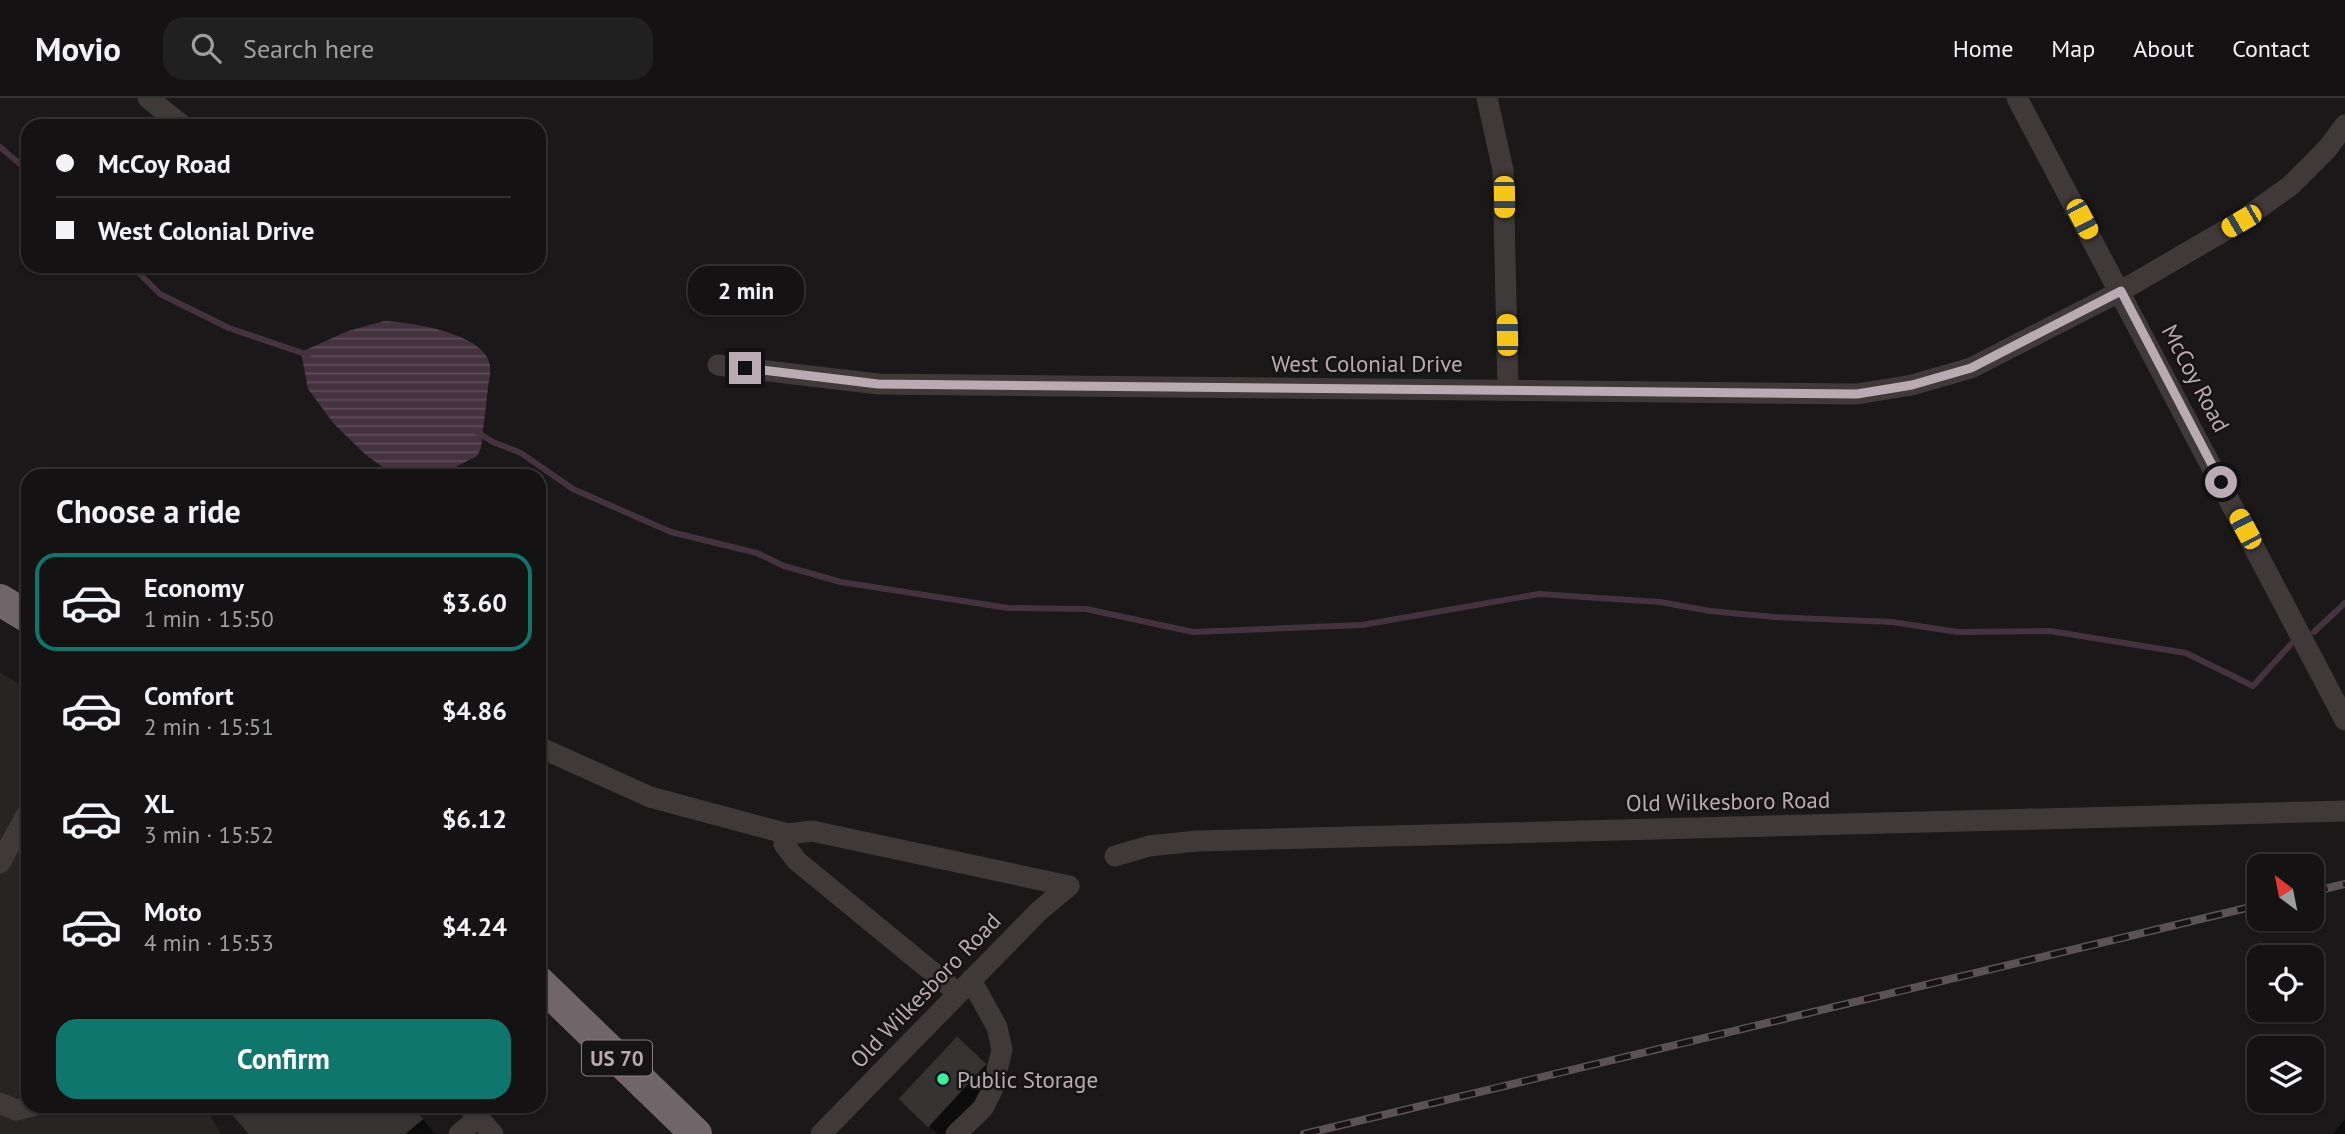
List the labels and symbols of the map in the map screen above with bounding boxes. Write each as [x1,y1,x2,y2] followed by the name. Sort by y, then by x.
[1494,176,1515,218] car
[2063,196,2102,242] car
[2218,201,2265,241] car
[687,266,803,316] callout: 2 min
[1497,314,1518,356] car
[2156,319,2236,437] street label: McCoy Road
[1271,349,1463,378] street label: West Colonial Drive
[729,352,761,384] route end
[2205,466,2237,498] route start
[2226,506,2265,552] car
[1626,785,1830,817] street label: Old Wilkesboro Road
[2247,854,2324,931] north arrow
[844,906,1006,1074] street label: Old Wilkesboro Road
[582,1040,652,1076] road number: US 70
[957,1065,1098,1094] place label: Public Storage
[935,1071,951,1087] marker: Public Storage

